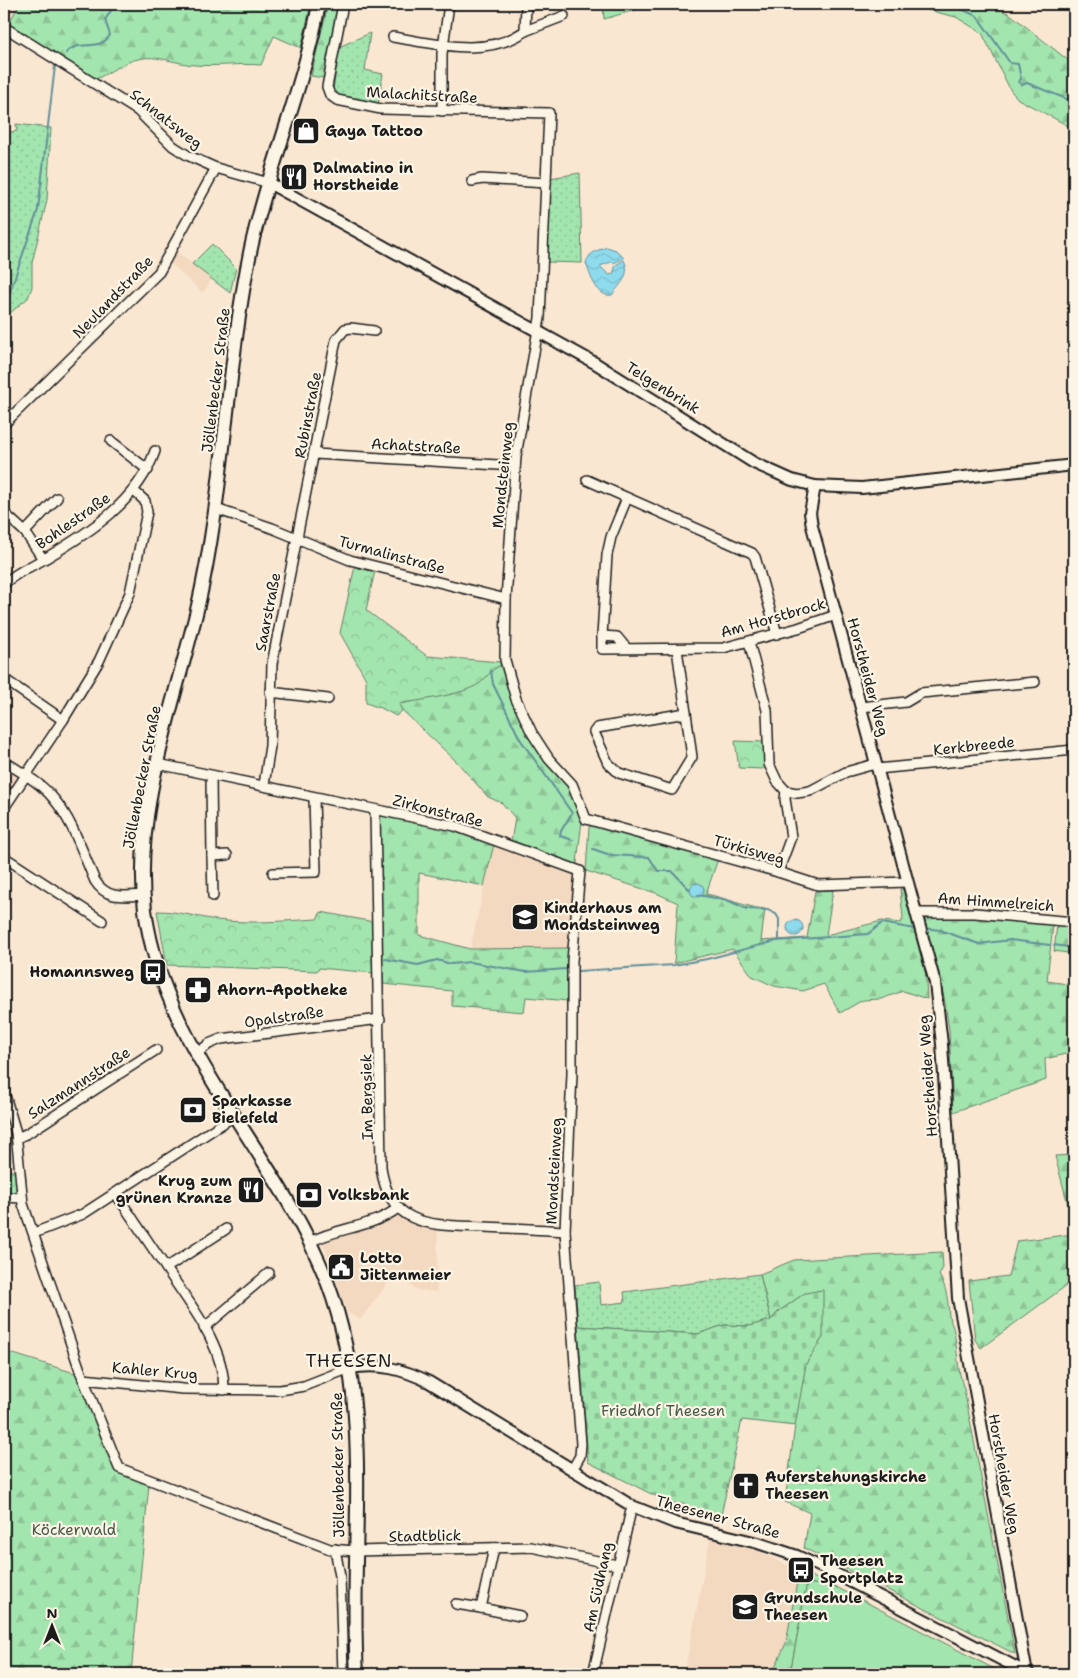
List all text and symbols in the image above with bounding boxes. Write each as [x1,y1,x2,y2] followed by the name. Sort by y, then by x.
[366,82,478,108] street label: Malachitstraße
[126,84,206,154] street label: Schnatsweg
[291,116,321,146] shop icon: Gaya Tattoo
[325,121,423,141] place label: Gaya Tattoo
[313,158,413,195] place label: Dalmatino in Horstheide
[279,162,309,192] restaurant icon: Dalmatino in Horstheide
[68,251,158,343] street label: Neulandstraße
[197,306,235,454] street label: Jöllenbecker Straße
[622,357,704,419] street label: Telgenbrink
[290,370,326,460] street label: Rubinstraße
[487,421,519,529] street label: Mondsteinweg
[370,434,462,458] street label: Achatstraße
[32,488,114,554] street label: Bohlestraße
[336,531,448,579] street label: Turmalinstraße
[251,571,285,653] street label: Saarstraße
[718,593,828,643] street label: Am Horstbrock
[843,615,893,739] street label: Horstheider Weg
[118,704,166,850] street label: Jöllenbecker Straße
[932,732,1016,760] street label: Kerkbreede
[391,790,485,832] street label: Zirkonstraße
[711,830,787,870] street label: Türkisweg
[937,888,1055,916] street label: Am Himmelreich
[544,898,662,935] place label: Kinderhaus am Mondsteinweg
[510,902,540,932] school or university icon: Kinderhaus am Mondsteinweg
[138,957,168,987] bus stop icon: Homannsweg
[29,962,134,982] place label: Homannsweg
[183,975,213,1005] pharmacy icon: Ahorn-Apotheke
[217,980,348,1000] place label: Ahorn-Apotheke
[243,1002,325,1032] street label: Opalstraße
[914,1014,942,1138] street label: Horstheider Weg
[24,1042,134,1124] street label: Salzmannstraße
[356,1054,378,1140] street label: Im Bergsiek
[212,1091,292,1128] place label: Sparkasse Bielefeld
[178,1095,208,1125] bank icon: Sparkasse Bielefeld
[541,1117,567,1225] street label: Mondsteinweg
[116,1171,232,1208] place label: Krug zum grünen Kranze
[236,1175,266,1205] restaurant icon: Krug zum grünen Kranze
[294,1180,324,1210] bank icon: Volksbank
[328,1185,410,1205] place label: Volksbank
[360,1248,451,1285] place label: Lotto Jittenmeier
[326,1252,356,1282] public building icon: Lotto Jittenmeier
[305,1349,393,1373] district label: THEESEN
[111,1357,199,1385] street label: Kahler Krug
[327,1392,349,1538] street label: Jöllenbecker Straße
[601,1401,725,1421] park label: Friedhof Theesen
[984,1412,1024,1536] street label: Horstheider Weg
[765,1467,927,1504] place label: Auferstehungskirche Theesen
[731,1471,761,1501] church icon: Auferstehungskirche Theesen
[654,1491,782,1543] street label: Theesener Straße
[32,1520,117,1540] park label: Köckerwald
[389,1525,461,1547] street label: Stadtblick
[579,1540,617,1634] street label: Am Südhang
[820,1551,904,1588] place label: Theesen Sportplatz
[786,1555,816,1585] bus stop icon: Theesen Sportplatz
[764,1588,862,1625] place label: Grundschule Theesen
[730,1592,760,1622] school or university icon: Grundschule Theesen
[28,1600,78,1650] north arrow
[46,1604,58,1622] text: N

